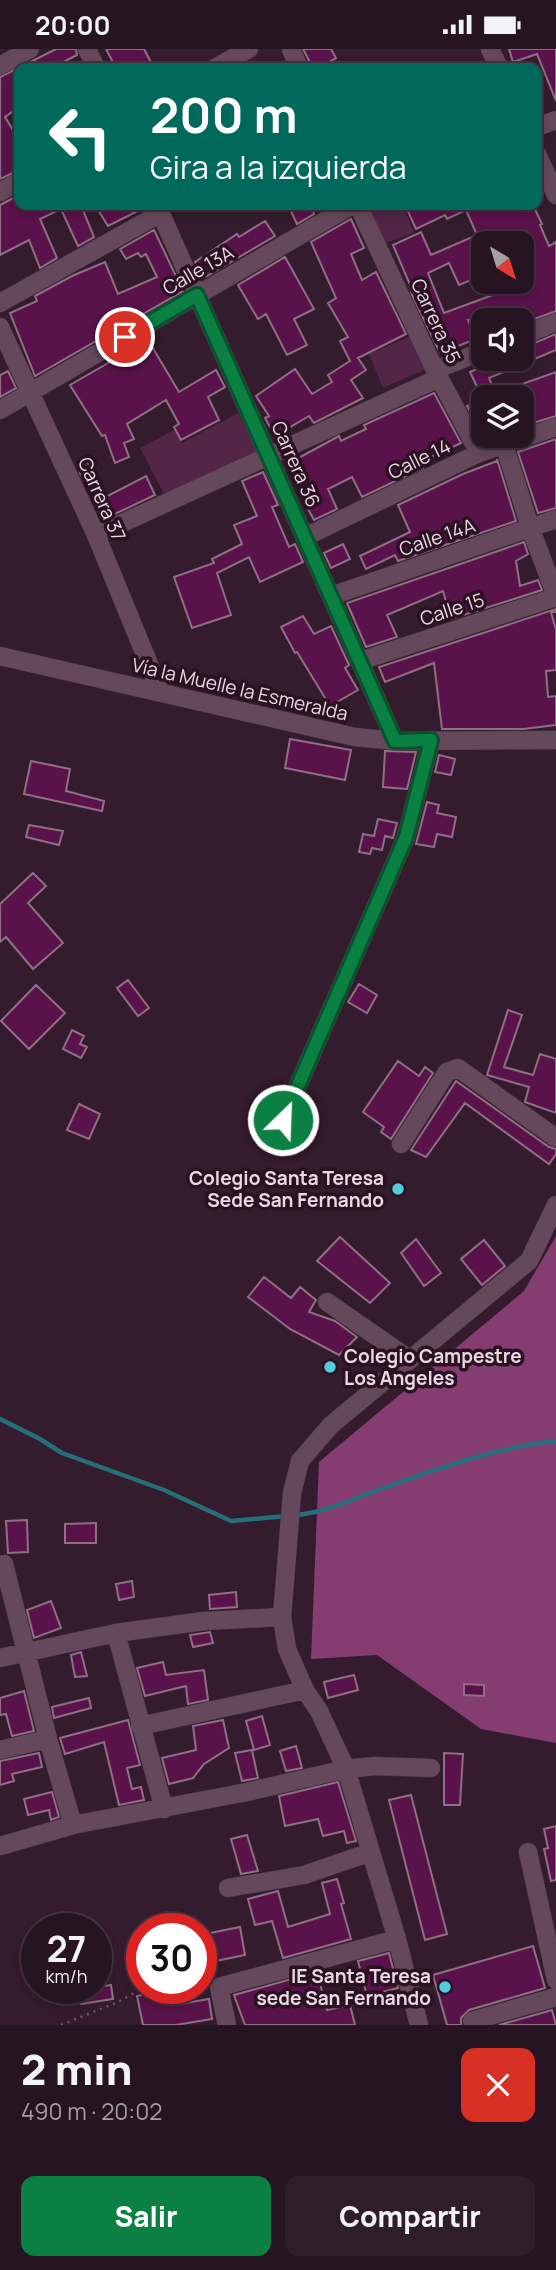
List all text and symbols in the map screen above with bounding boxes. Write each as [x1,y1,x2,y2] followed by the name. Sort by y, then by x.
[35,7,111,43] text: 20:00
[150,81,298,148] text: 200 m
[35,91,126,182] icon: left
[150,145,406,189] text: Gira a la izquierda
[471,231,534,294] north arrow
[471,231,534,448] map controls
[158,239,238,301] street label: Calle 13A
[405,274,467,368] street label: Carrera 35
[95,307,155,367] pin
[471,308,534,371] button: sound
[106,318,144,356] icon: arrive
[471,385,534,448] button: layers
[265,417,327,511] street label: Carrera 36
[383,433,455,485] street label: Calle 14
[72,453,132,545] street label: Carrera 37
[396,512,478,562] street label: Calle 14A
[416,586,488,632] street label: Calle 15
[129,651,351,727] street label: Vía la Muelle la Esmeralda
[246,1083,320,1157] position arrow
[189,1165,384,1213] place label: Colegio Santa Teresa Sede San Fernando
[390,1181,406,1197] marker: Colegio Santa Teresa Sede San Fernando
[344,1343,522,1391] place label: Colegio Campestre Los Angeles
[322,1359,338,1375] marker: Colegio Campestre Los Angeles
[126,1913,217,2004] speed limit sign: 30
[47,1925,86,1973] text: 27
[256,1963,431,2011] place label: IE Santa Teresa sede San Fernando
[46,1964,87,1988] text: km/h
[437,1979,453,1995] marker: IE Santa Teresa sede San Fernando
[21,2040,132,2098] text: 2 min
[461,2048,535,2122] button: close
[21,2095,162,2127] text: 490 m · 20:02
[21,2176,271,2256] button: Salir
[285,2176,535,2256] button: Compartir

